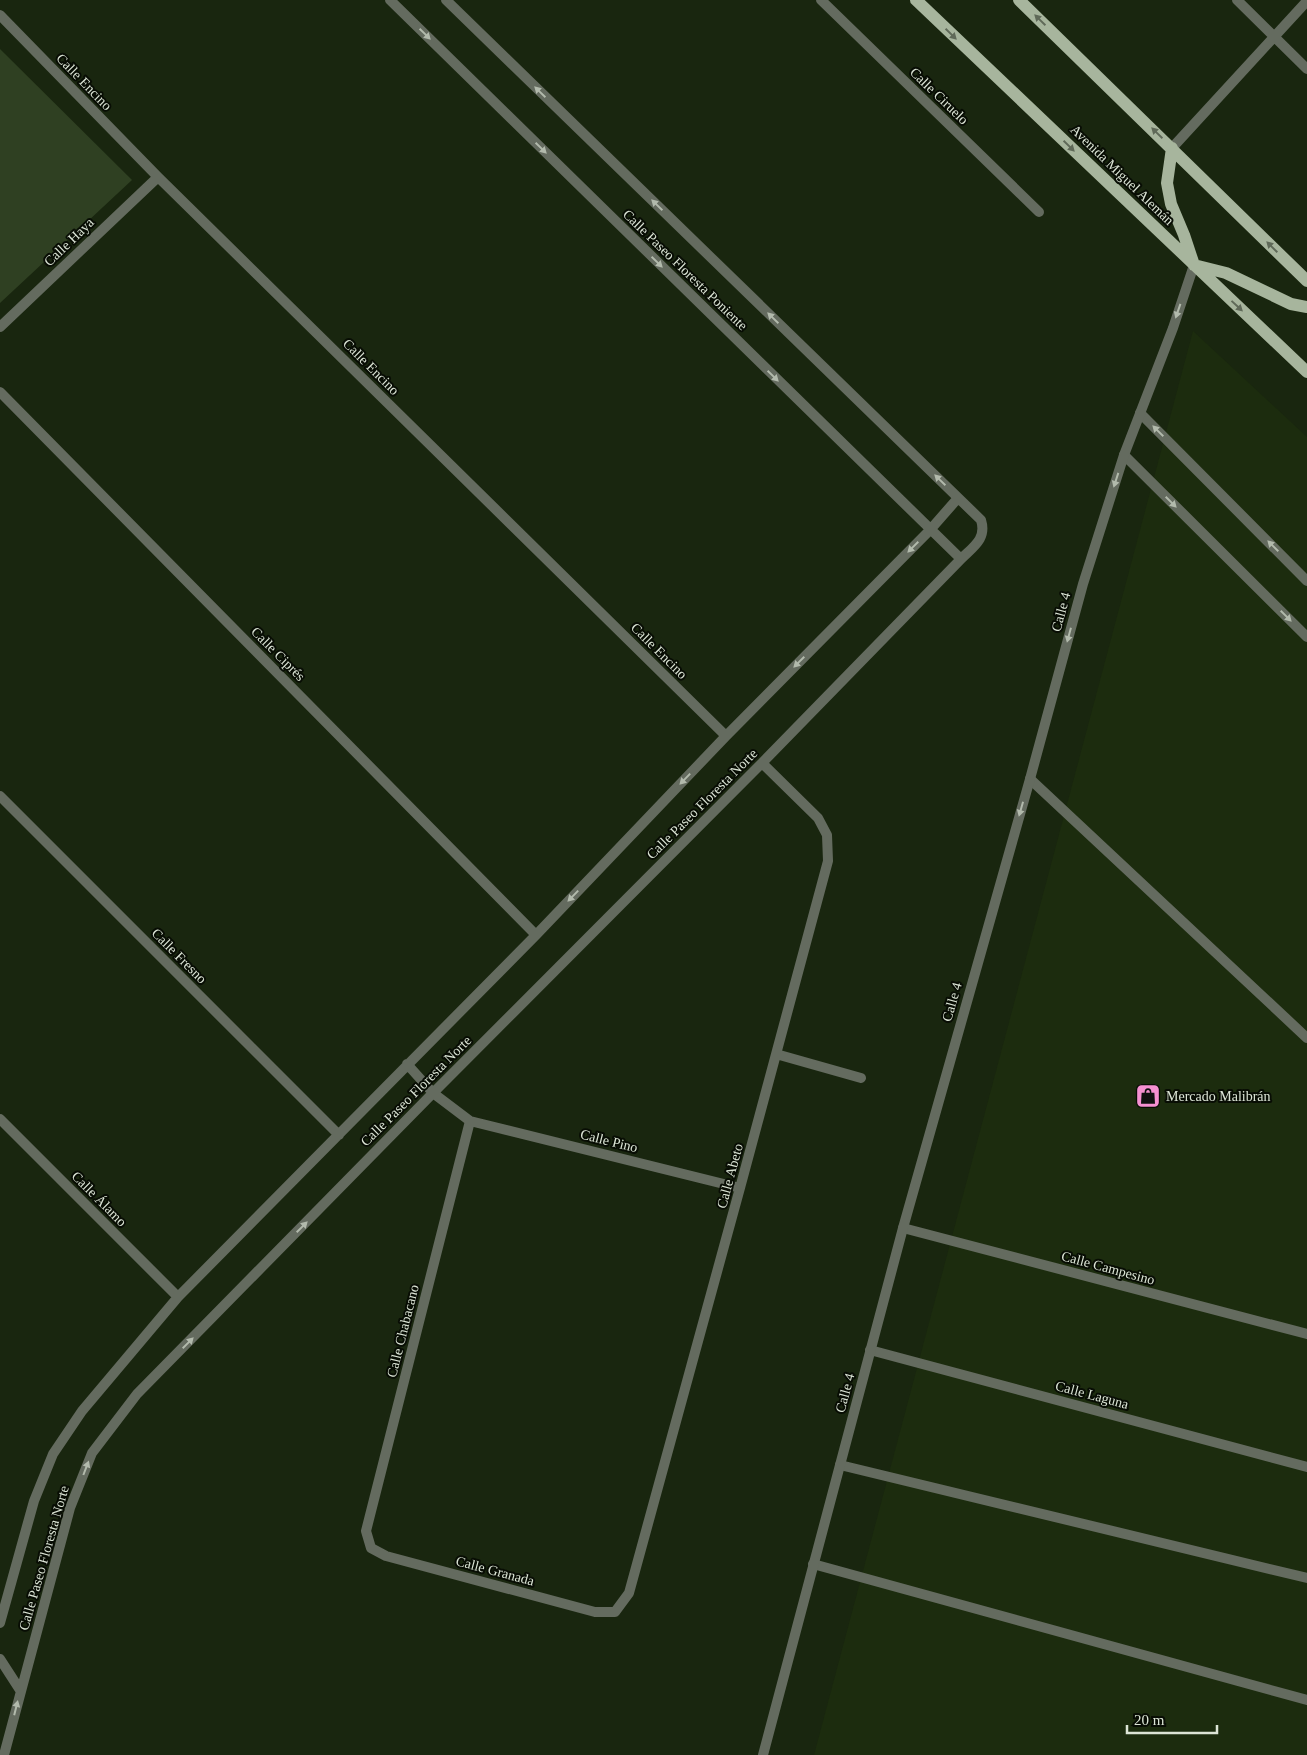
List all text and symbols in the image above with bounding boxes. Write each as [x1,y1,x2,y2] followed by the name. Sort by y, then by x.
[1034,14,1046,26] one-way arrow
[419,28,431,40] one-way arrow
[945,28,957,40] one-way arrow
[53,51,115,113] street label: Calle Encino
[907,65,971,127] street label: Calle Ciruelo
[534,86,546,98] one-way arrow
[1067,122,1177,228] street label: Avenida Miguel Alemán
[1151,127,1163,139] one-way arrow
[1062,140,1074,152] one-way arrow
[535,142,547,154] one-way arrow
[651,199,663,211] one-way arrow
[620,207,750,333] street label: Calle Paseo Floresta Poniente
[41,214,97,269] street label: Calle Haya
[1267,241,1279,253] one-way arrow
[651,256,663,268] one-way arrow
[1231,300,1243,312] one-way arrow
[1174,304,1182,319] one-way arrow
[767,312,779,324] one-way arrow
[340,336,402,398] street label: Calle Encino
[767,370,779,382] one-way arrow
[1152,425,1164,437] one-way arrow
[1112,472,1119,487] one-way arrow
[934,474,946,486] one-way arrow
[1164,496,1176,508] one-way arrow
[1267,540,1279,552] one-way arrow
[908,541,920,553] one-way arrow
[1049,591,1073,633] street label: Calle 4
[1280,610,1292,622] one-way arrow
[628,620,690,682] street label: Calle Encino
[248,624,308,684] street label: Calle Ciprés
[1064,628,1072,643] one-way arrow
[793,656,805,668] one-way arrow
[644,746,760,862] street label: Calle Paseo Floresta Norte
[680,772,692,784] one-way arrow
[1017,801,1025,816] one-way arrow
[567,890,579,902] one-way arrow
[149,926,209,986] street label: Calle Fresno
[939,981,965,1023] street label: Calle 4
[358,1033,474,1149] street label: Calle Paseo Floresta Norte
[1135,1083,1161,1109] shop icon: Mercado Malibrán
[1166,1089,1271,1104] place label: Mercado Malibrán
[579,1127,639,1155] street label: Calle Pino
[714,1142,746,1210] street label: Calle Abeto
[69,1168,130,1229] street label: Calle Álamo
[296,1221,308,1233] one-way arrow
[1060,1248,1156,1288] street label: Calle Campesino
[384,1283,422,1379] street label: Calle Chabacano
[182,1337,194,1349] one-way arrow
[833,1372,857,1414] street label: Calle 4
[1054,1378,1131,1412] street label: Calle Laguna
[82,1460,90,1475] one-way arrow
[16,1484,72,1632] street label: Calle Paseo Floresta Norte
[454,1553,537,1589] street label: Calle Granada
[12,1700,20,1715] one-way arrow
[1127,1702,1217,1734] scale bar
[1134,1712,1165,1728] text: 20 m

